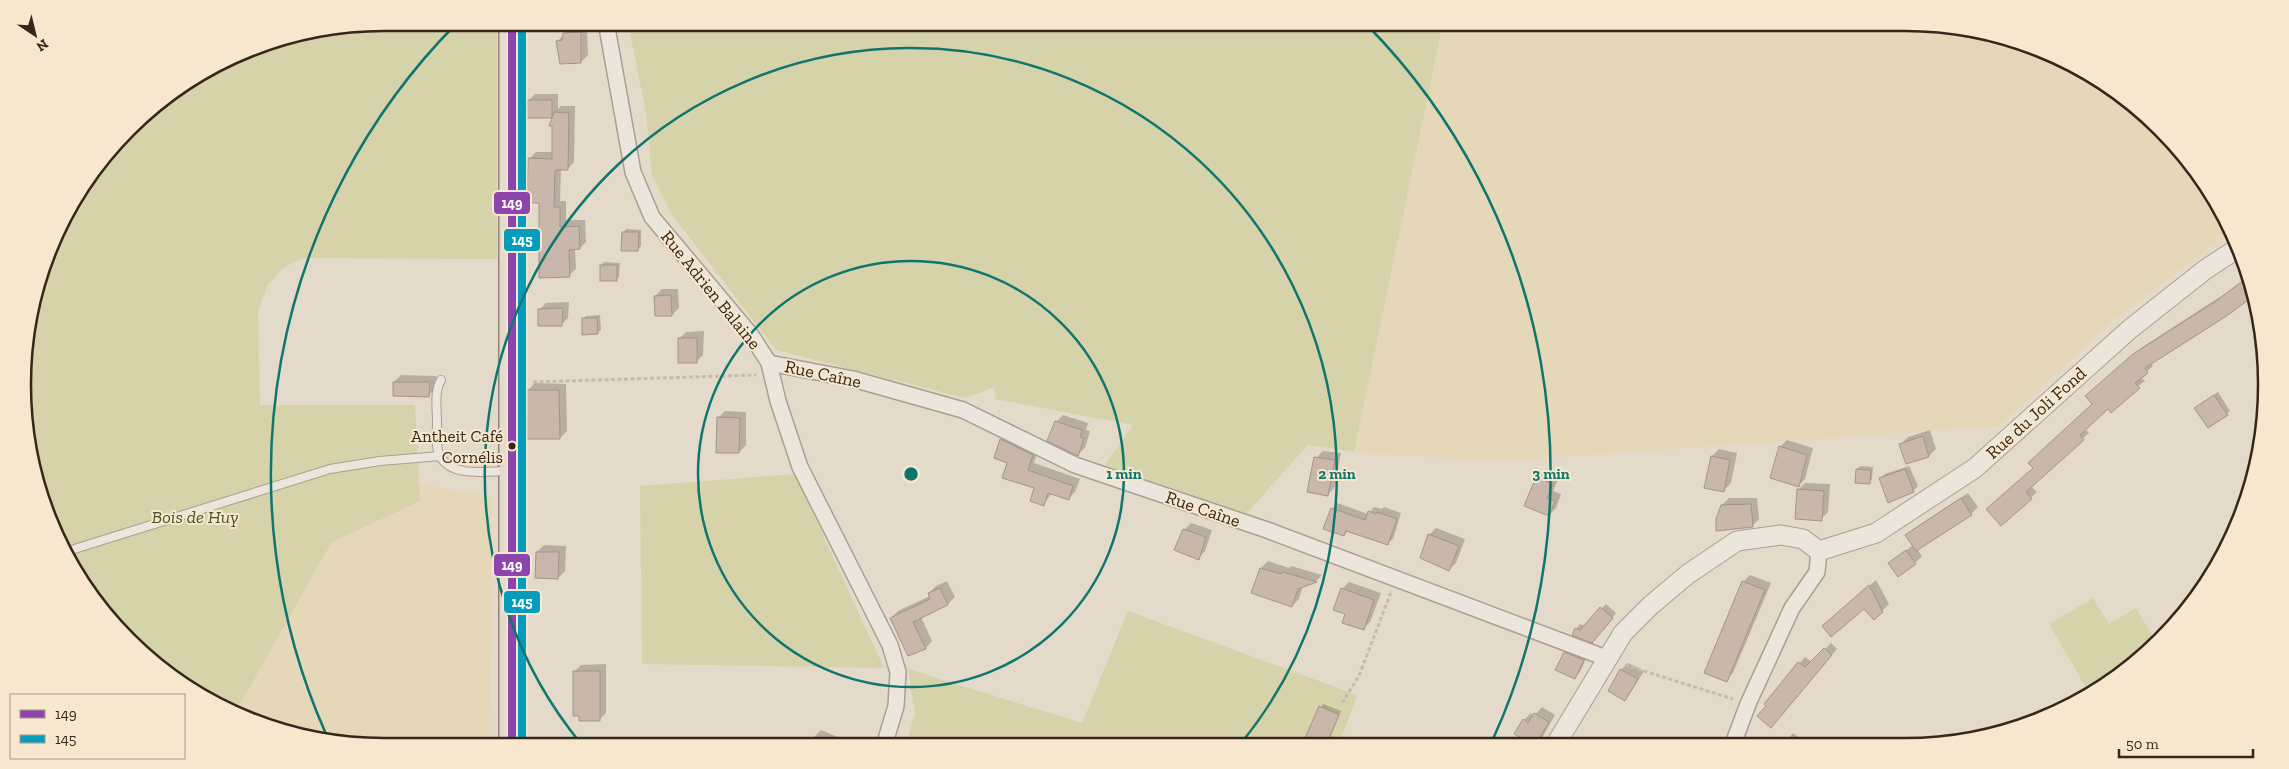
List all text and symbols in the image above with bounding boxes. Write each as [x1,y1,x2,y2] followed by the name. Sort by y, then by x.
[10,10,60,60] north arrow
[33,35,51,55] text: N
[493,191,531,215] line badge: 149
[501,195,523,212] text: 149
[656,226,766,354] street label: Rue Adrien Balaine
[503,228,541,252] line badge: 145
[512,232,532,249] text: 145
[783,355,863,393] street label: Rue Caîne
[1981,362,2091,464] street label: Rue du Joli Fond
[411,426,503,467] place label: Antheit Café Cornélis
[507,441,517,451] marker: Antheit Café Cornélis
[902,465,920,483] centre of rings
[1106,465,1142,483] text: 1 min
[1318,465,1356,483] text: 2 min
[1532,465,1570,483] text: 3 min
[1163,486,1243,532] street label: Rue Caîne
[152,506,238,528] park label: Bois de Huy
[493,553,531,577] line badge: 149
[501,557,523,574] text: 149
[503,590,541,614] line badge: 145
[512,594,532,611] text: 145
[10,694,185,759] legend
[55,705,77,723] text: 149
[2119,726,2253,758] scale bar
[55,730,77,748] text: 145
[2126,735,2159,753] text: 50 m

